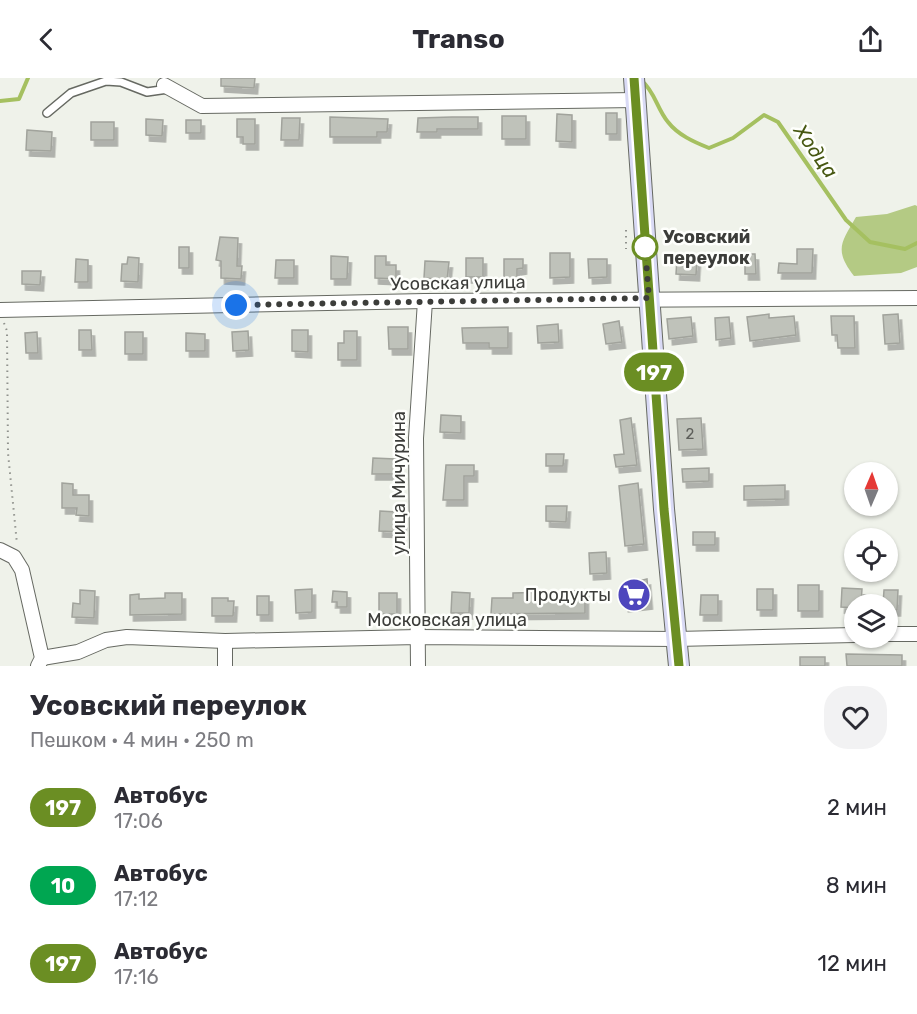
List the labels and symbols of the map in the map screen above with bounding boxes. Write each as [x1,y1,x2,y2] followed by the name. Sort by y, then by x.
[788,119,843,183] water label: Ходца
[663,226,750,269] place label: Усовский переулок
[632,234,658,260] marker: Усовский переулок
[390,271,526,295] street label: Усовская улица
[221,290,251,320] your location
[620,352,688,392] line badge: 197
[388,411,410,555] street label: улица Мичурина
[686,425,695,443] house number: 2
[844,462,898,516] north arrow
[616,577,652,613] supermarket icon: Продукты
[525,584,611,606] place label: Продукты
[367,609,527,631] street label: Московская улица

